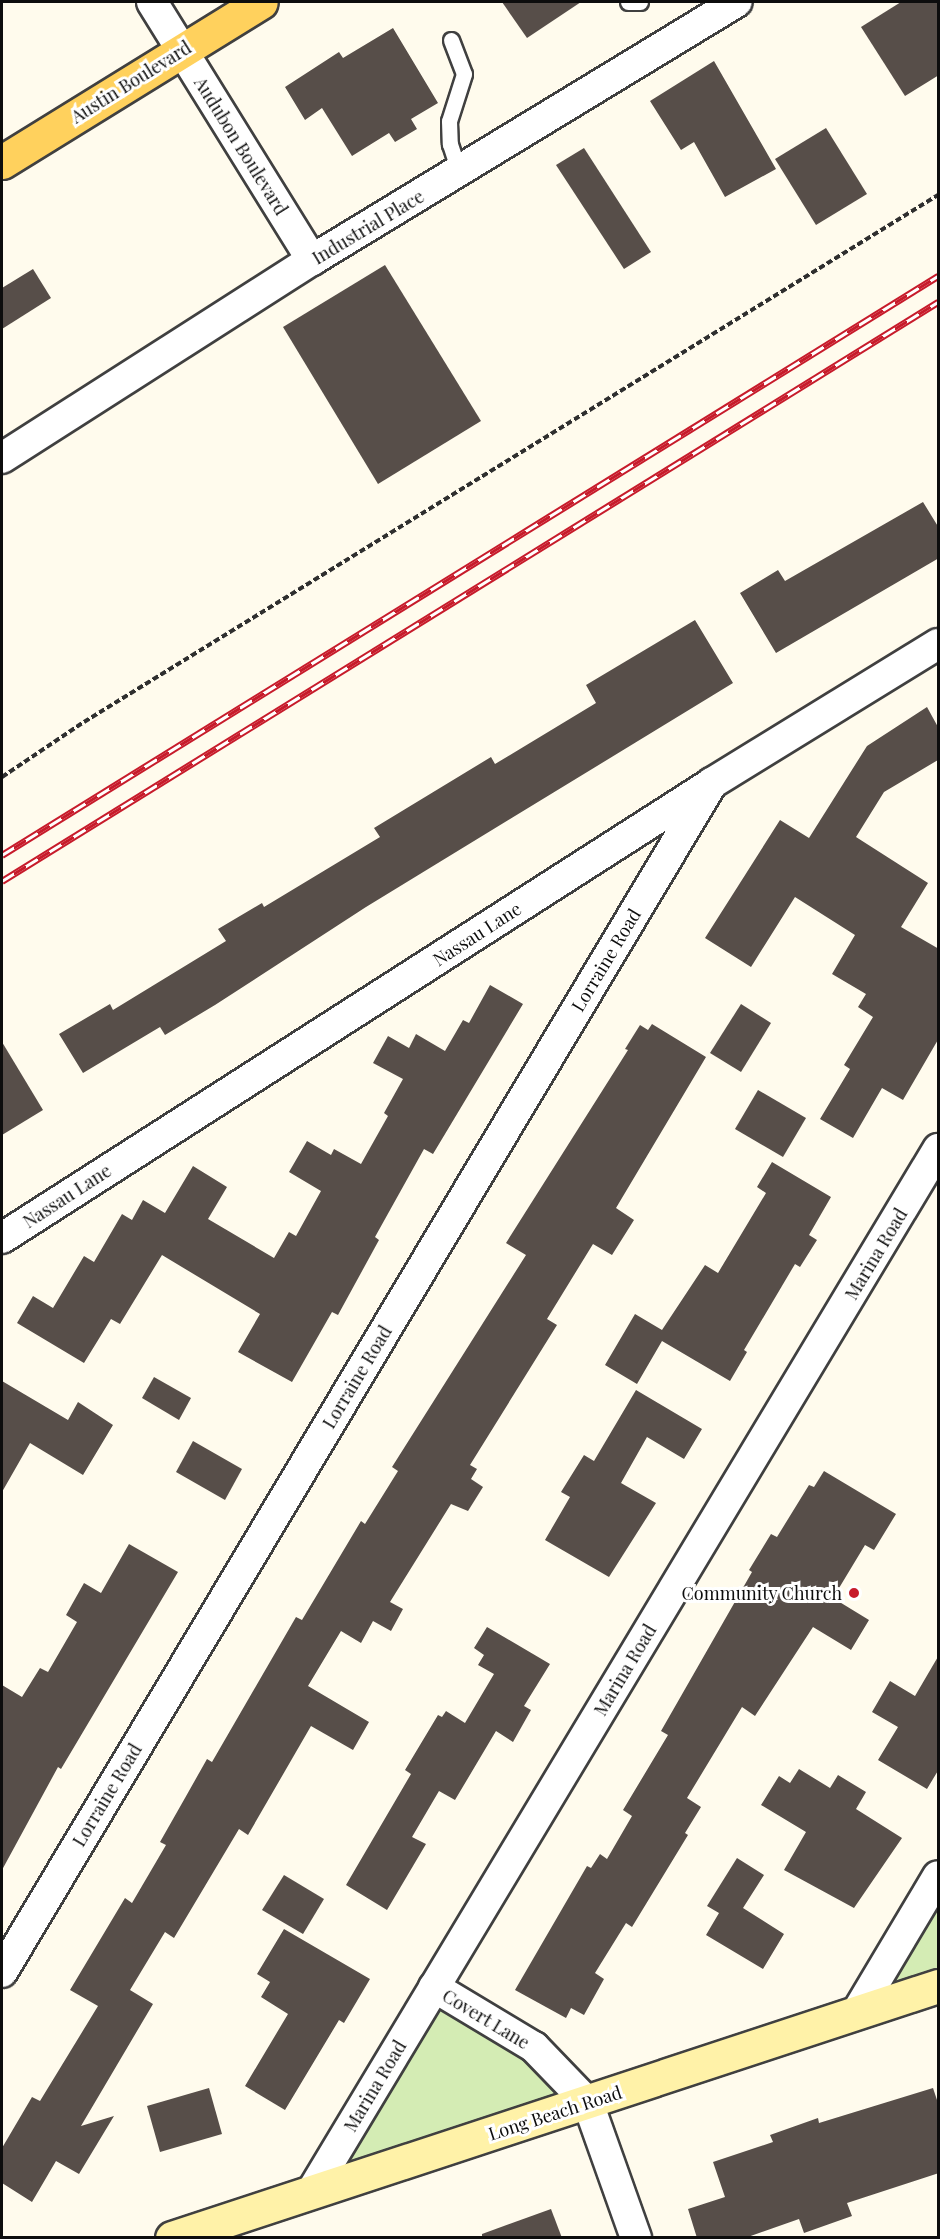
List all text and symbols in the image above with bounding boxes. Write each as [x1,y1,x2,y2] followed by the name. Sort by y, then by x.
[67,36,195,128] street label: Austin Boulevard
[190,73,292,219] street label: Audubon Boulevard
[308,185,428,269] street label: Industrial Place
[429,898,525,970] street label: Nassau Lane
[567,905,645,1015] street label: Lorraine Road
[19,1160,115,1232] street label: Nassau Lane
[840,1204,912,1304] street label: Marina Road
[318,1322,396,1432] street label: Lorraine Road
[681,1582,842,1604] place label: Community Church
[847,1586,861,1600] marker: Community Church
[589,1620,661,1720] street label: Marina Road
[68,1740,146,1850] street label: Lorraine Road
[438,1984,534,2054] street label: Covert Lane
[339,2036,411,2136] street label: Marina Road
[486,2081,624,2145] street label: Long Beach Road

